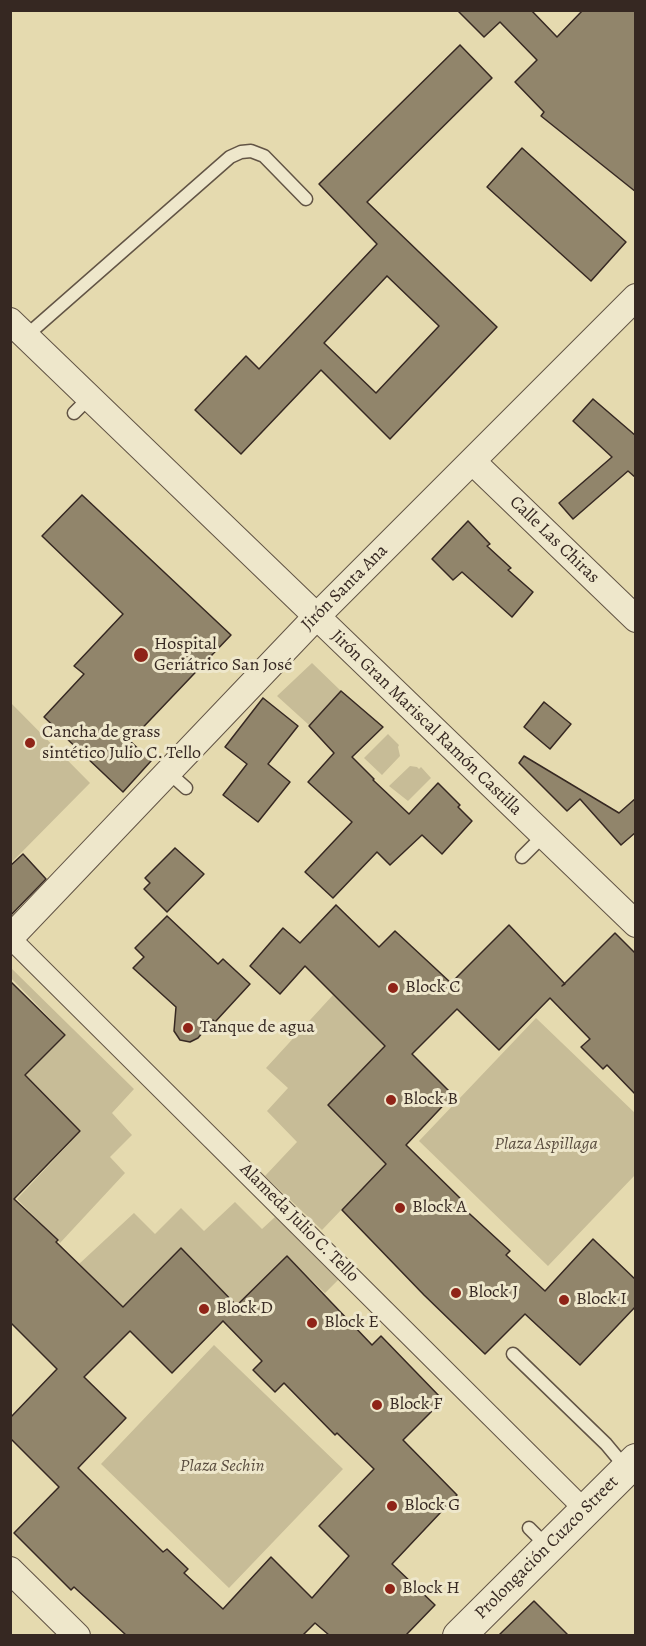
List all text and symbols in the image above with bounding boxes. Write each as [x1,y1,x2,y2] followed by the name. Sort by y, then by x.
[505,492,603,588] street label: Calle Las Chiras
[297,540,393,636] street label: Jirón Santa Ana
[326,626,526,820] street label: Jirón Gran Mariscal Ramón Castilla
[154,634,292,676] place label: Hospital Geriátrico San José
[132,646,150,664] marker: Hospital Geriátrico San José
[42,722,201,764] place label: Cancha de grass sintético Julio C. Tello
[23,736,37,750] marker: Cancha de grass sintético Julio C. Tello
[405,977,461,999] place label: Block C
[386,981,400,995] marker: Block C
[200,1017,315,1039] place label: Tanque de agua
[181,1021,195,1035] marker: Tanque de agua
[403,1089,458,1111] place label: Block B
[384,1093,398,1107] marker: Block B
[494,1134,598,1156] park label: Plaza Aspillaga
[235,1159,363,1287] street label: Alameda Julio C. Tello
[412,1197,467,1219] place label: Block A
[393,1201,407,1215] marker: Block A
[468,1282,518,1304] place label: Block J
[449,1286,463,1300] marker: Block J
[576,1289,627,1311] place label: Block I
[557,1293,571,1307] marker: Block I
[216,1298,273,1320] place label: Block D
[197,1302,211,1316] marker: Block D
[324,1312,379,1334] place label: Block E
[305,1316,319,1330] marker: Block E
[389,1394,442,1416] place label: Block F
[370,1398,384,1412] marker: Block F
[180,1456,264,1478] park label: Plaza Sechin
[471,1472,623,1624] street label: Prolongación Cuzco Street
[404,1495,460,1517] place label: Block G
[385,1499,399,1513] marker: Block G
[402,1578,460,1600] place label: Block H
[383,1582,397,1596] marker: Block H

